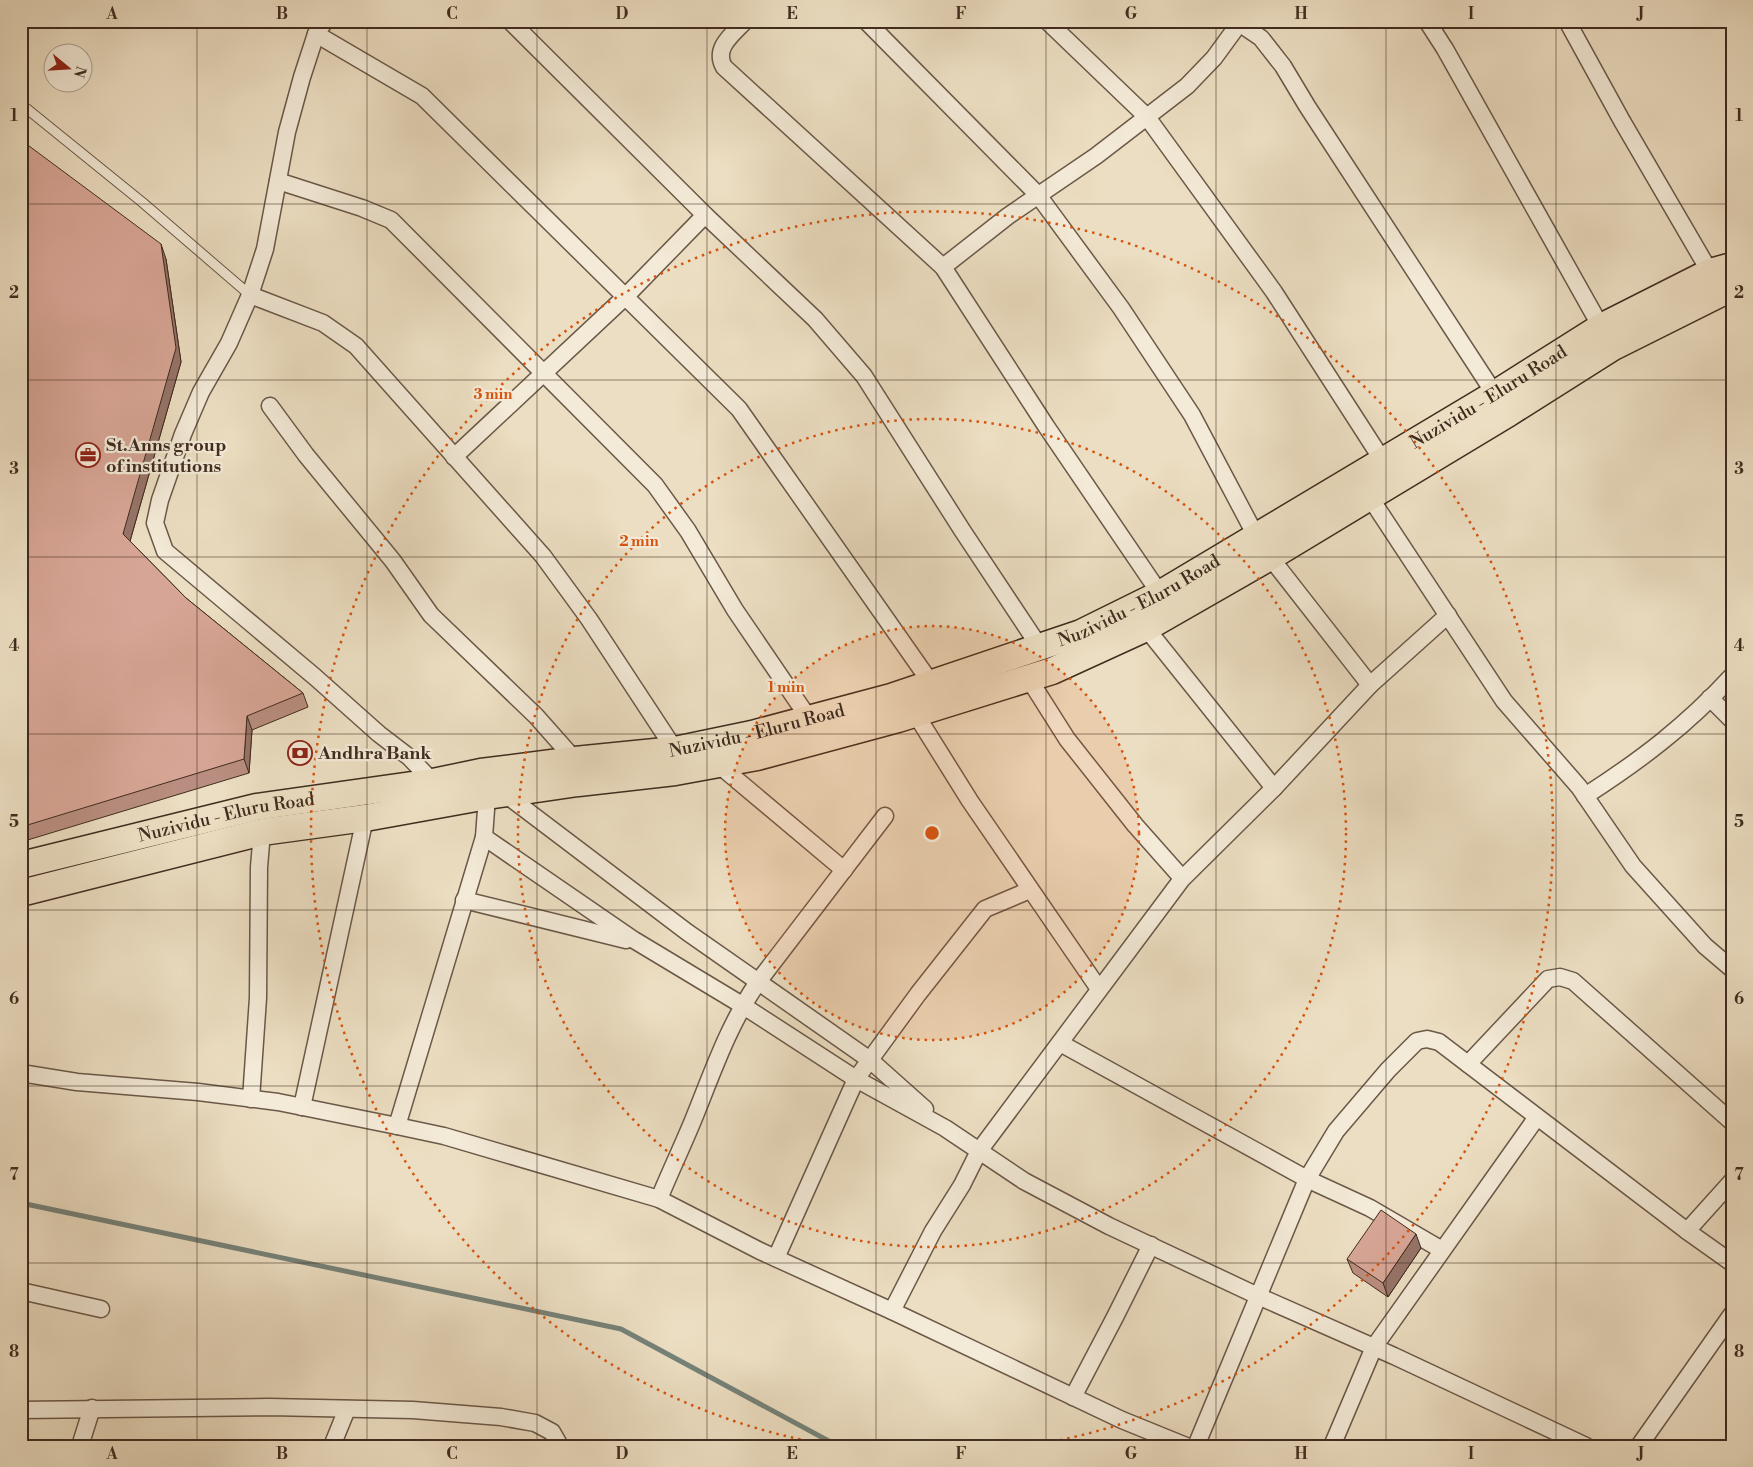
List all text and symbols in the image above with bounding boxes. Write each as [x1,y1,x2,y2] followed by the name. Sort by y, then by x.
[105,4,118,24] text: A
[276,4,288,24] text: B
[446,4,458,24] text: C
[616,4,629,24] text: D
[786,4,798,24] text: E
[955,4,967,24] text: F
[1125,4,1138,24] text: G
[1294,4,1308,24] text: H
[1468,4,1474,24] text: I
[1636,4,1644,24] text: J
[42,42,92,92] north arrow
[69,64,90,80] text: N
[10,106,18,126] text: 1
[1735,106,1743,126] text: 1
[9,283,19,303] text: 2
[1734,283,1744,303] text: 2
[1406,340,1572,454] street label: Nuzividu - Eluru Road
[473,385,513,404] text: 3 min
[106,434,226,478] place label: St.Anns group of institutions
[75,442,101,468] office icon: St.Anns group of institutions
[9,459,19,479] text: 3
[1734,459,1744,479] text: 3
[619,532,659,551] text: 2 min
[1055,549,1225,652] street label: Nuzividu - Eluru Road
[9,636,20,656] text: 4
[1734,636,1745,656] text: 4
[767,678,805,697] text: 1 min
[667,699,848,763] street label: Nuzividu - Eluru Road
[287,740,313,766] bank icon: Andhra Bank
[317,742,432,765] place label: Andhra Bank
[136,788,317,848] street label: Nuzividu - Eluru Road
[9,812,19,832] text: 5
[1734,812,1744,832] text: 5
[923,824,941,842] centre of rings
[9,989,19,1009] text: 6
[1734,989,1744,1009] text: 6
[9,1165,19,1185] text: 7
[1734,1165,1744,1185] text: 7
[9,1342,19,1362] text: 8
[1734,1342,1744,1362] text: 8
[105,1444,118,1464] text: A
[276,1444,288,1464] text: B
[446,1444,458,1464] text: C
[616,1444,629,1464] text: D
[786,1444,798,1464] text: E
[955,1444,967,1464] text: F
[1125,1444,1138,1464] text: G
[1294,1444,1308,1464] text: H
[1468,1444,1474,1464] text: I
[1636,1444,1644,1464] text: J

